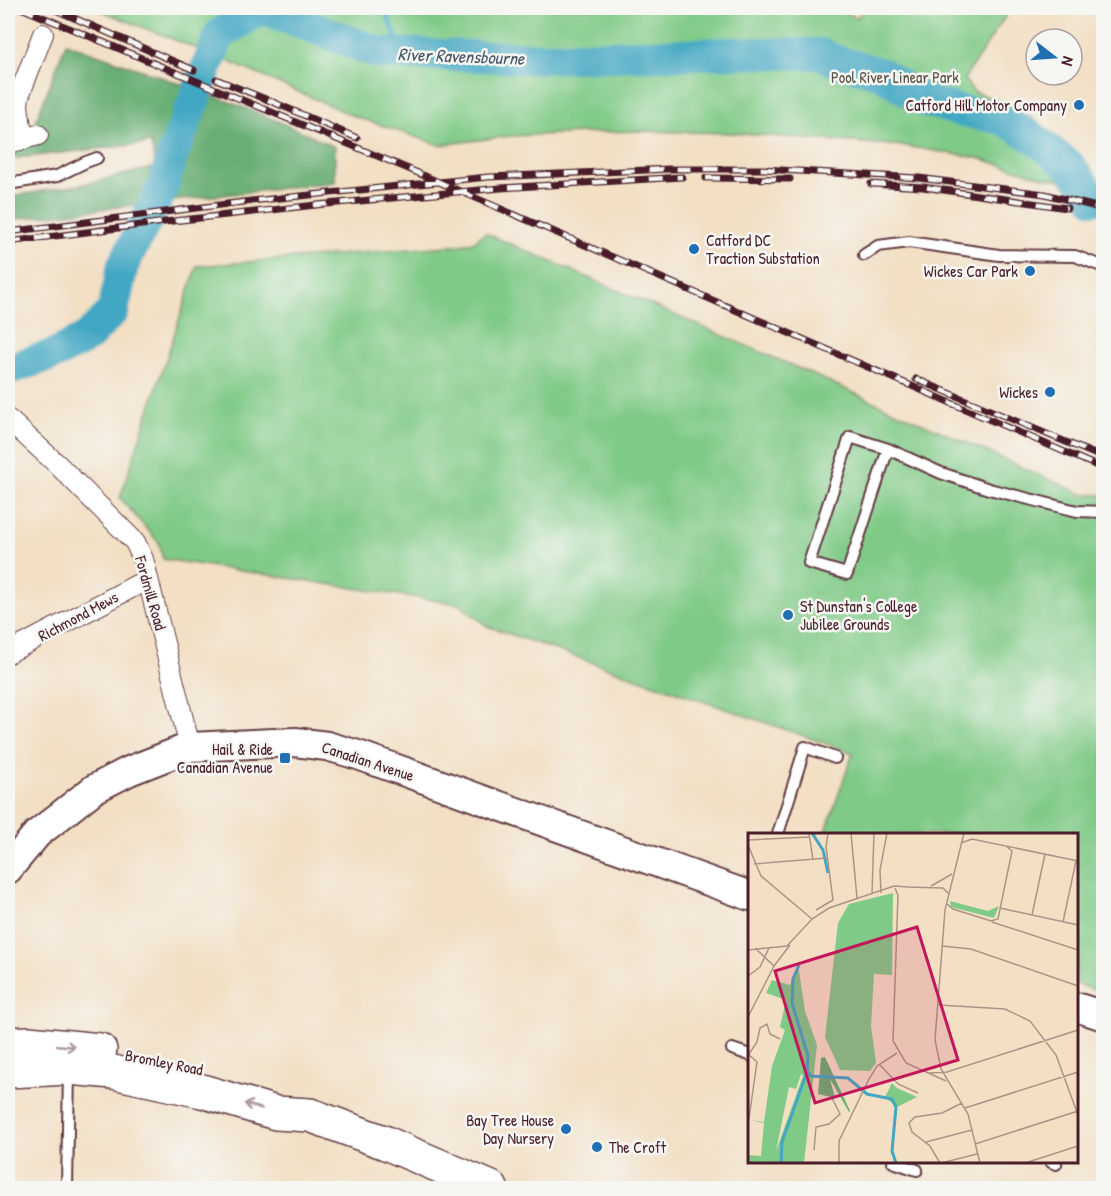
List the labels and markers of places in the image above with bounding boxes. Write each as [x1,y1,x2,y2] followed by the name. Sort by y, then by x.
[906,94,1067,116] place label: Catford Hill Motor Company
[1072,98,1086,112] marker: Catford Hill Motor Company
[706,229,820,269] place label: Catford DC Traction Substation
[687,242,701,256] marker: Catford DC Traction Substation
[924,260,1018,282] place label: Wickes Car Park
[1023,264,1037,278] marker: Wickes Car Park
[999,381,1038,403] place label: Wickes
[1043,385,1057,399] marker: Wickes
[800,595,918,635] place label: St Dunstan's College Jubilee Grounds
[781,608,795,622] marker: St Dunstan's College Jubilee Grounds
[177,738,274,778] place label: Hail & Ride Canadian Avenue
[278,751,292,765] marker: Hail & Ride Canadian Avenue
[466,1109,555,1149] place label: Bay Tree House Day Nursery
[559,1122,573,1136] marker: Bay Tree House Day Nursery
[609,1136,666,1158] place label: The Croft
[590,1140,604,1154] marker: The Croft

